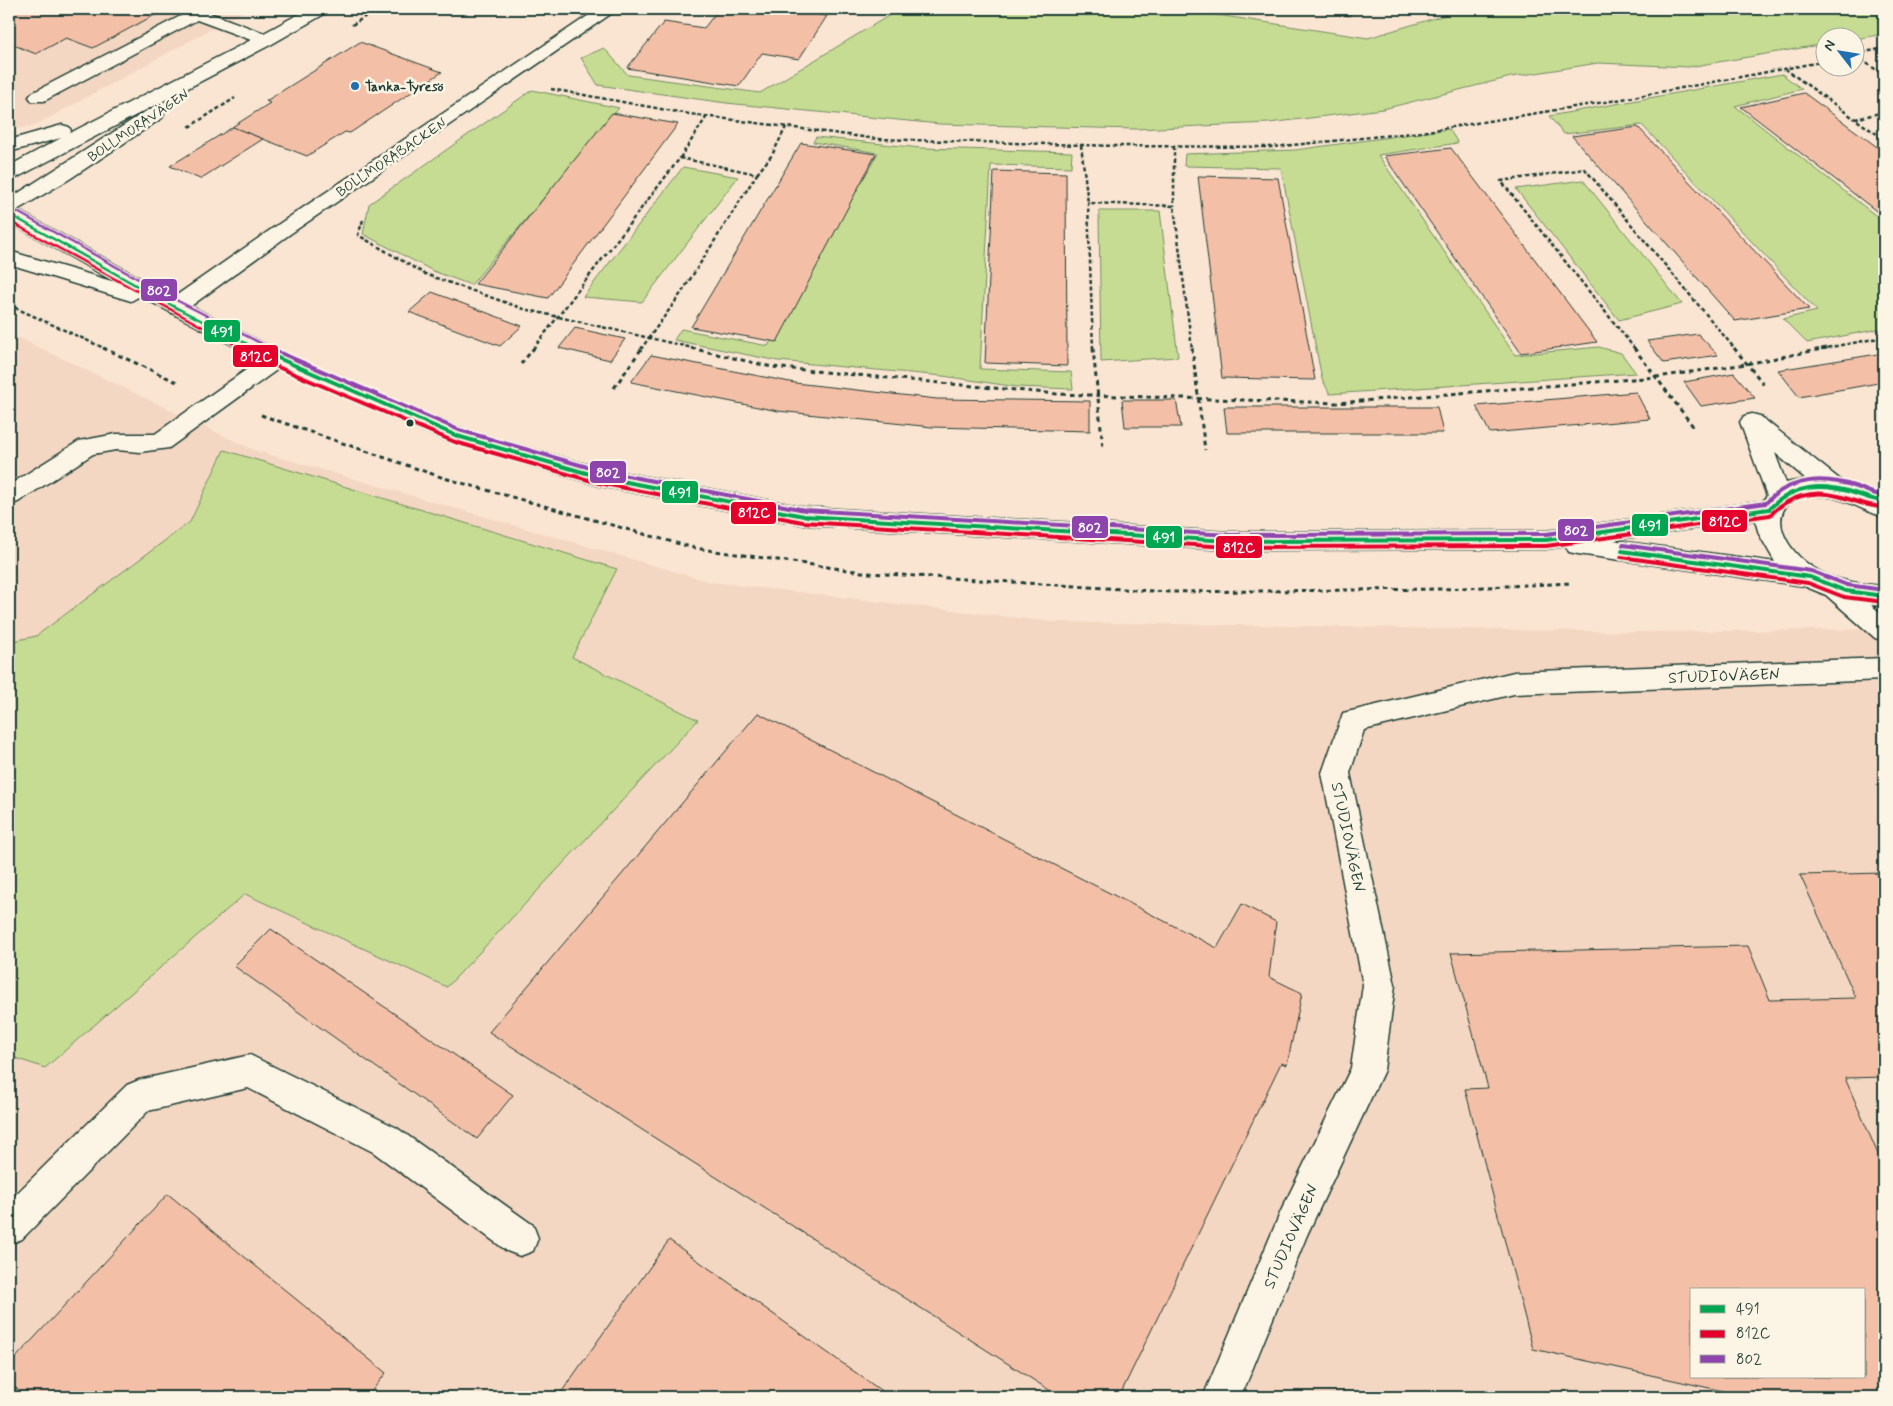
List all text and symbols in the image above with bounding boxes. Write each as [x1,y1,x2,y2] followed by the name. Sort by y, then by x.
[1816,28,1866,78] north arrow
[1820,37,1840,54] text: N
[365,78,444,96] place label: Tanka-Tyresö
[349,80,361,92] marker: Tanka-Tyresö
[84,85,193,166] street label: BOLLMORAVÄGEN
[333,114,450,201] street label: BOLLMORABACKEN
[140,278,178,302] line badge: 802
[147,282,172,300] text: 802
[203,319,241,343] line badge: 491
[211,323,233,341] text: 491
[232,344,279,368] line badge: 812C
[240,348,272,366] text: 812C
[405,418,415,428] unlabelled marker
[589,460,627,484] line badge: 802
[596,464,621,482] text: 802
[661,480,699,504] line badge: 491
[669,484,691,502] text: 491
[730,501,777,525] line badge: 812C
[738,504,770,522] text: 812C
[1701,509,1748,533] line badge: 812C
[1631,513,1669,537] line badge: 491
[1709,513,1741,531] text: 812C
[1071,515,1109,539] line badge: 802
[1639,517,1661,535] text: 491
[1557,518,1595,542] line badge: 802
[1078,519,1103,537] text: 802
[1564,522,1589,540] text: 802
[1145,525,1183,549] line badge: 491
[1153,529,1175,547] text: 491
[1215,535,1263,559] line badge: 812C
[1223,539,1255,557] text: 812C
[1668,664,1780,689] street label: STUDIOVÄGEN
[1326,780,1369,894] street label: STUDIOVÄGEN
[1259,1181,1324,1292] street label: STUDIOVÄGEN
[1690,1288,1866,1378] legend
[1736,1300,1760,1320] text: 491
[1736,1324,1771,1344] text: 812C
[1736,1350,1762,1370] text: 802

